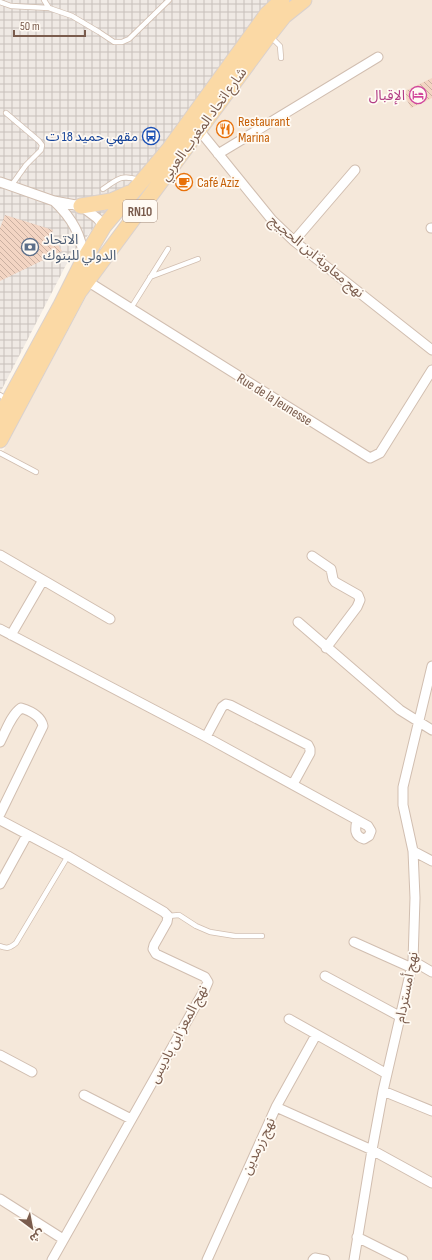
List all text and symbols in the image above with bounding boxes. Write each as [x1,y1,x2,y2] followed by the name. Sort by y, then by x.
[14,12,85,38] scale bar
[20,19,40,34] text: 50 m
[156,64,252,186] street label: شارع اتحاد المغرب العربي
[408,85,428,105] hotel icon: الإقبال
[369,87,405,105] place label: الإقبال
[238,113,290,146] place label: Restaurant Marina
[215,119,235,139] restaurant icon: Restaurant Marina
[141,126,161,146] bus stop icon: مقهي حميد 18 ت
[46,128,138,147] place label: مقهي حميد 18 ت
[174,172,194,192] cafe icon: Café Aziz
[197,174,239,191] place label: Café Aziz
[123,200,157,222] road number: RN10
[264,212,368,303] street label: نهج معاوية ابن الحجيج
[43,231,116,266] place label: الاتحاد الدولي للبنوك
[20,237,40,257] bank icon: الاتحاد الدولي للبنوك
[234,370,316,429] street label: Rue de la Jeunesse
[391,950,424,1024] street label: نهج أمستردام
[146,982,213,1087] street label: نهج المعز ابن باديس
[238,1115,281,1178] street label: نهج زرمدين
[12,1208,52,1248] north arrow
[27,1227,47,1246] text: ش

